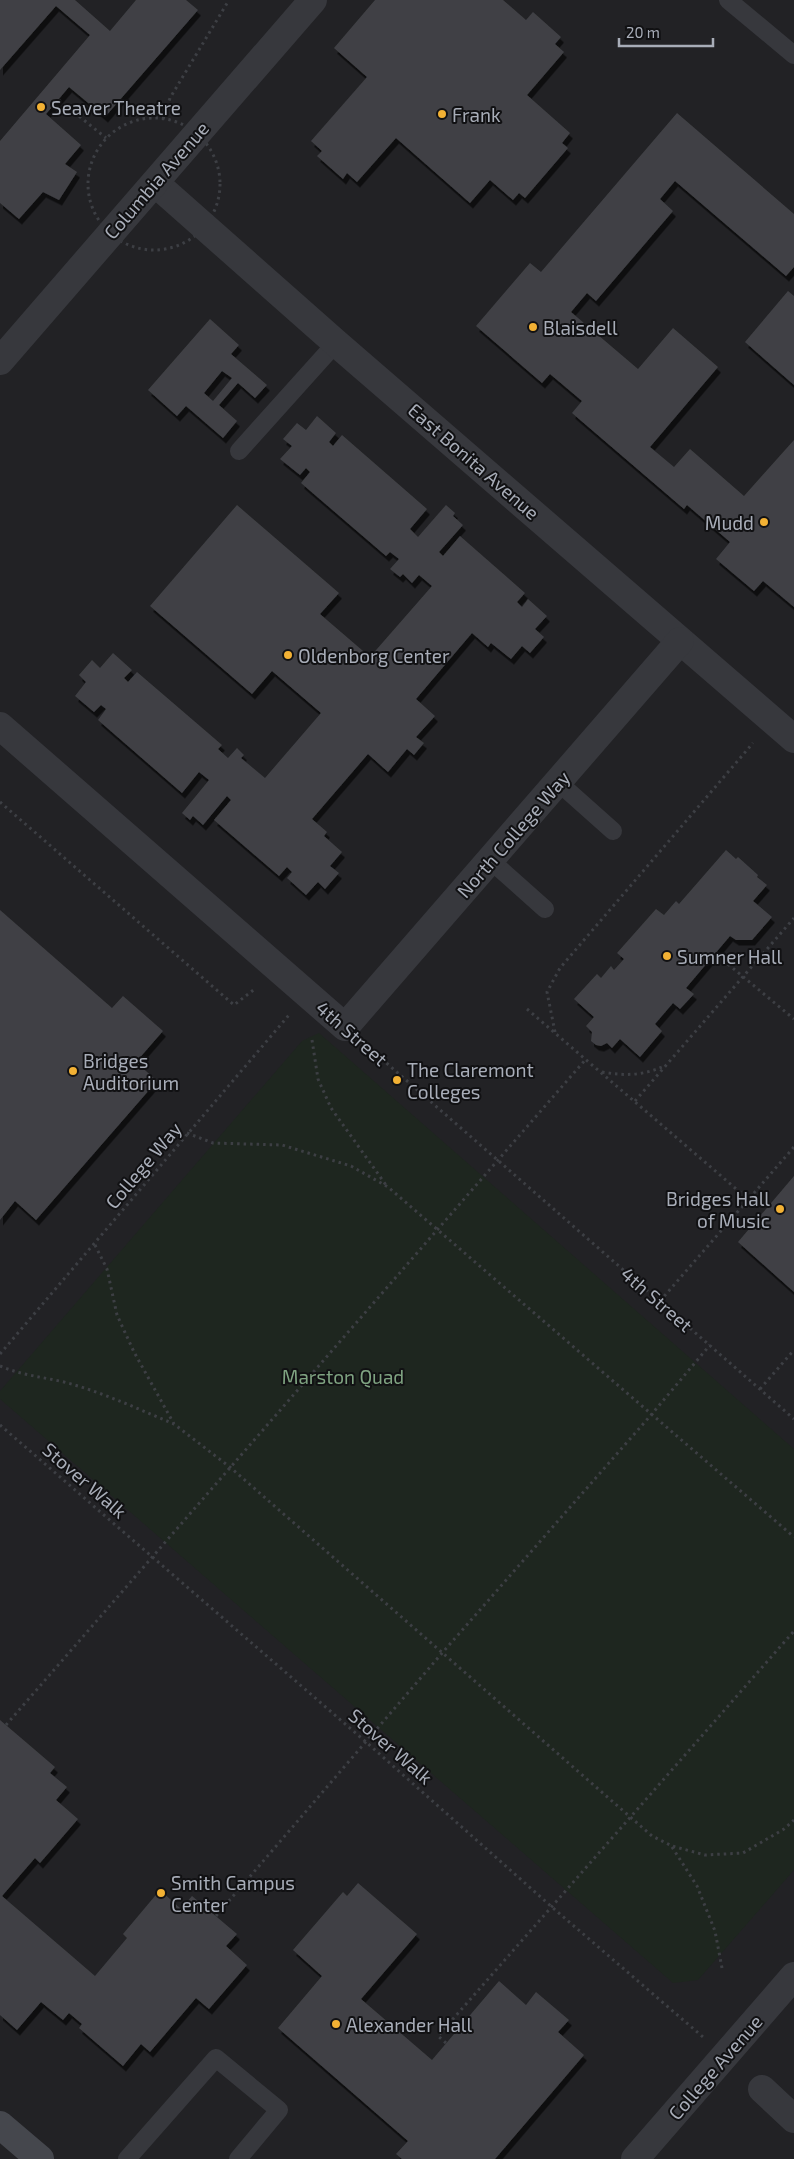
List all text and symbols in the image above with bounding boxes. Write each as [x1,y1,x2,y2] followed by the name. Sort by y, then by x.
[619,15,713,47] scale bar
[626,23,660,41] text: 20 m
[51,96,181,119] place label: Seaver Theatre
[35,101,47,113] marker: Seaver Theatre
[452,103,501,126] place label: Frank
[436,108,448,120] marker: Frank
[99,117,213,243] street label: Columbia Avenue
[543,316,618,339] place label: Blaisdell
[527,321,539,333] marker: Blaisdell
[404,398,544,524] street label: East Bonita Avenue
[705,511,754,534] place label: Mudd
[758,516,770,528] marker: Mudd
[298,644,450,667] place label: Oldenborg Center
[282,649,294,661] marker: Oldenborg Center
[452,766,574,902] street label: North College Way
[677,945,783,968] place label: Sumner Hall
[661,950,673,962] marker: Sumner Hall
[312,996,392,1070] street label: 4th Street
[83,1049,179,1094] place label: Bridges Auditorium
[407,1058,534,1103] place label: The Claremont Colleges
[67,1065,79,1077] marker: Bridges Auditorium
[391,1074,403,1086] marker: The Claremont Colleges
[100,1117,186,1213] street label: College Way
[666,1187,770,1232] place label: Bridges Hall of Music
[774,1203,786,1215] marker: Bridges Hall of Music
[617,1262,697,1336] street label: 4th Street
[282,1365,404,1388] park label: Marston Quad
[38,1437,132,1523] street label: Stover Walk
[344,1703,438,1789] street label: Stover Walk
[171,1871,295,1916] place label: Smith Campus Center
[155,1887,167,1899] marker: Smith Campus Center
[663,2010,767,2124] street label: College Avenue
[346,2013,472,2036] place label: Alexander Hall
[330,2018,342,2030] marker: Alexander Hall

